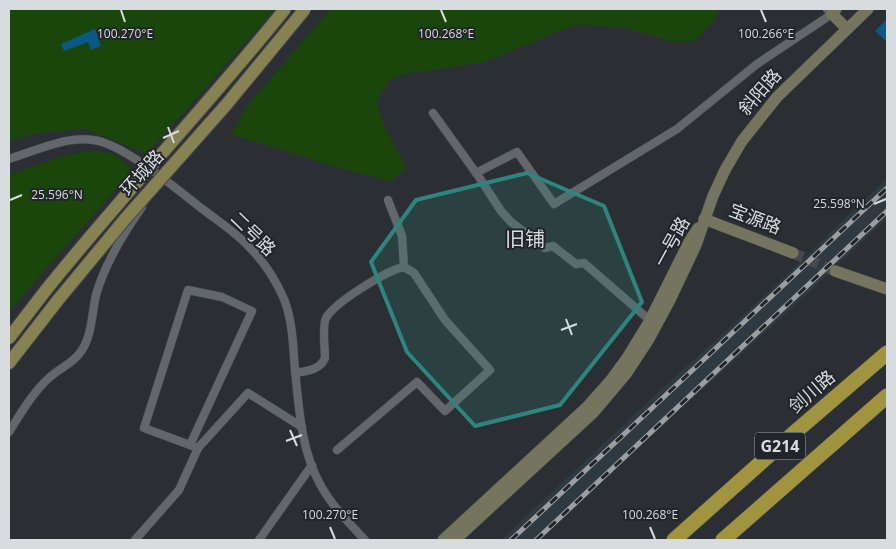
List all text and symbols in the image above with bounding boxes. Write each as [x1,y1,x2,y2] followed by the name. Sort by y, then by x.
[97,25,153,42] text: 100.270°E
[418,25,474,42] text: 100.268°E
[738,25,794,42] text: 100.266°E
[732,63,786,120] street label: 斜阳路
[114,144,168,200] street label: 环城路
[31,186,83,203] text: 25.596°N
[813,195,865,212] text: 25.598°N
[726,197,785,239] street label: 宝源路
[226,206,281,261] street label: 二号路
[648,212,695,271] street label: 一号路
[505,225,545,252] district label: 旧铺
[783,364,840,418] street label: 剑川路
[755,432,805,460] road number: G214
[302,506,358,523] text: 100.270°E
[622,506,678,523] text: 100.268°E

